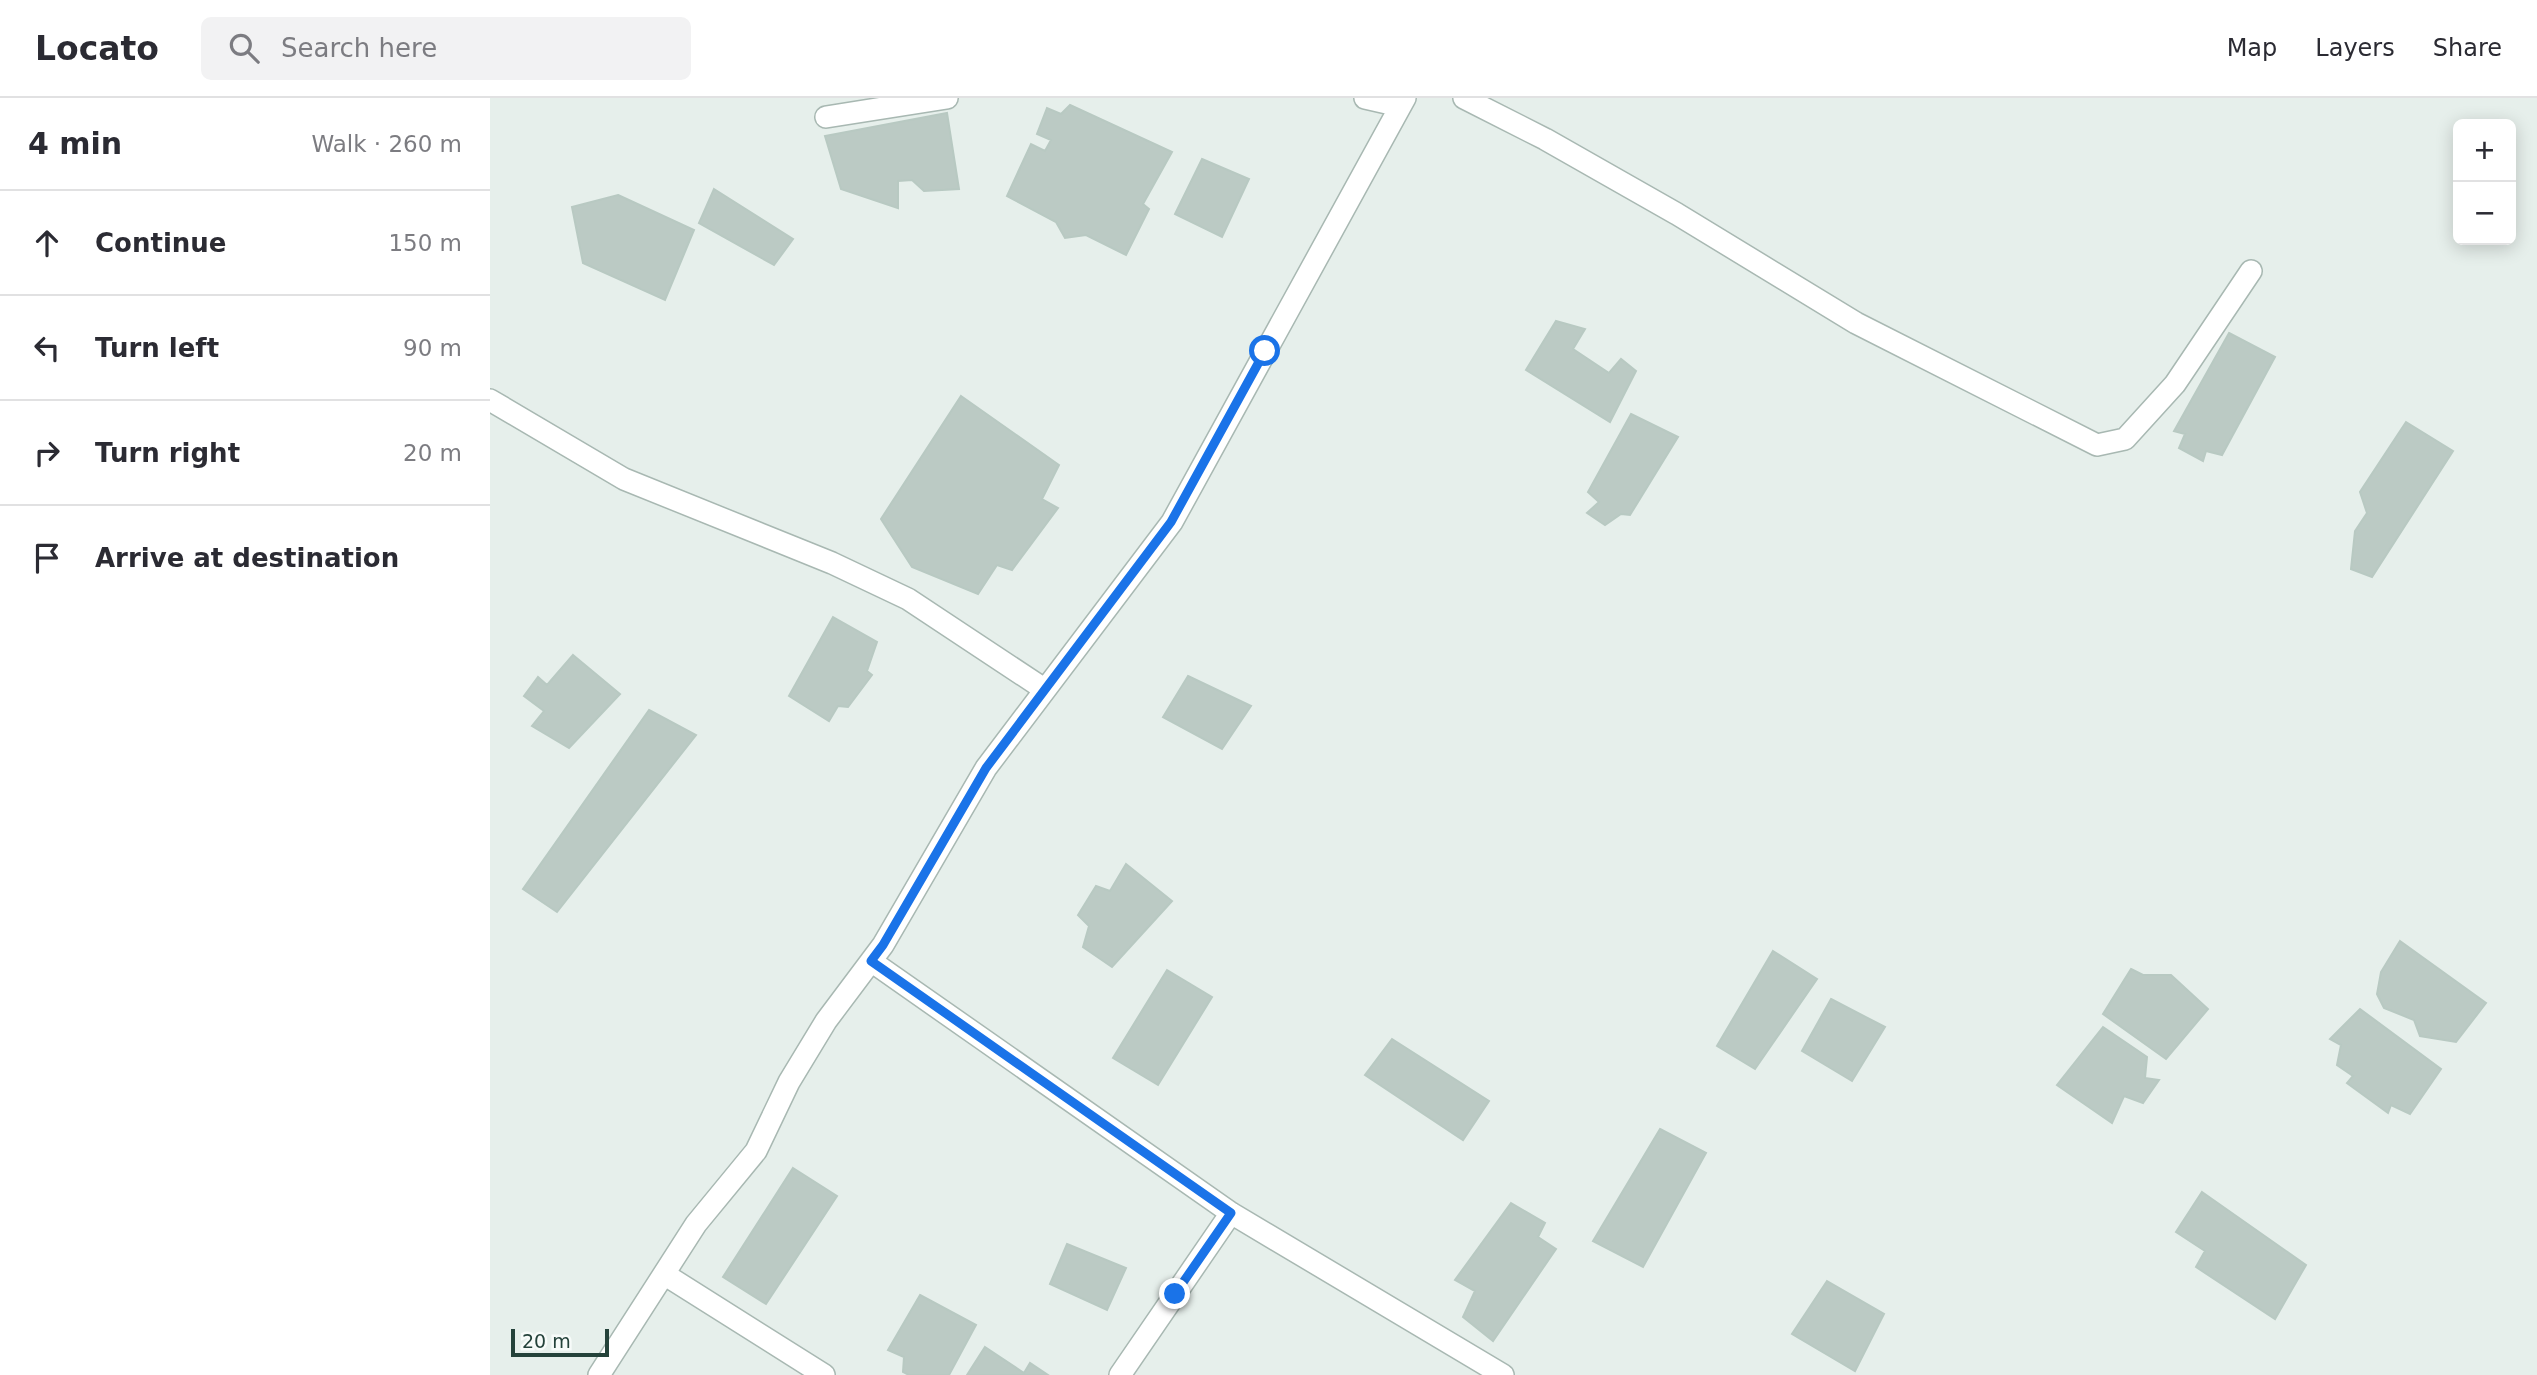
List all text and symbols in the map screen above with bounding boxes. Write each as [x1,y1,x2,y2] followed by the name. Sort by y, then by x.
[201,17,691,80] search box
[35,29,159,68] text: Locato
[225,29,263,67] icon: search
[281,33,437,63] text: Search here
[2227,34,2277,62] text: Map
[2315,34,2395,62] text: Layers
[2433,34,2502,62] text: Share
[2453,119,2516,245] map controls
[2453,119,2516,182] button: +
[28,126,122,161] text: 4 min
[311,131,462,157] text: Walk · 260 m
[2453,182,2516,245] button: −
[28,224,66,262] icon: ahead
[95,228,226,258] text: Continue
[388,230,462,256] text: 150 m
[28,329,66,367] icon: left
[95,333,219,363] text: Turn left
[403,335,462,361] text: 90 m
[1249,335,1280,366] route start
[28,434,66,472] icon: right
[95,438,240,468] text: Turn right
[403,440,462,466] text: 20 m
[28,539,66,577] icon: arrive
[95,543,399,573] text: Arrive at destination
[1159,1278,1190,1309] route end
[511,1326,609,1358] scale bar
[522,1330,571,1352] text: 20 m

